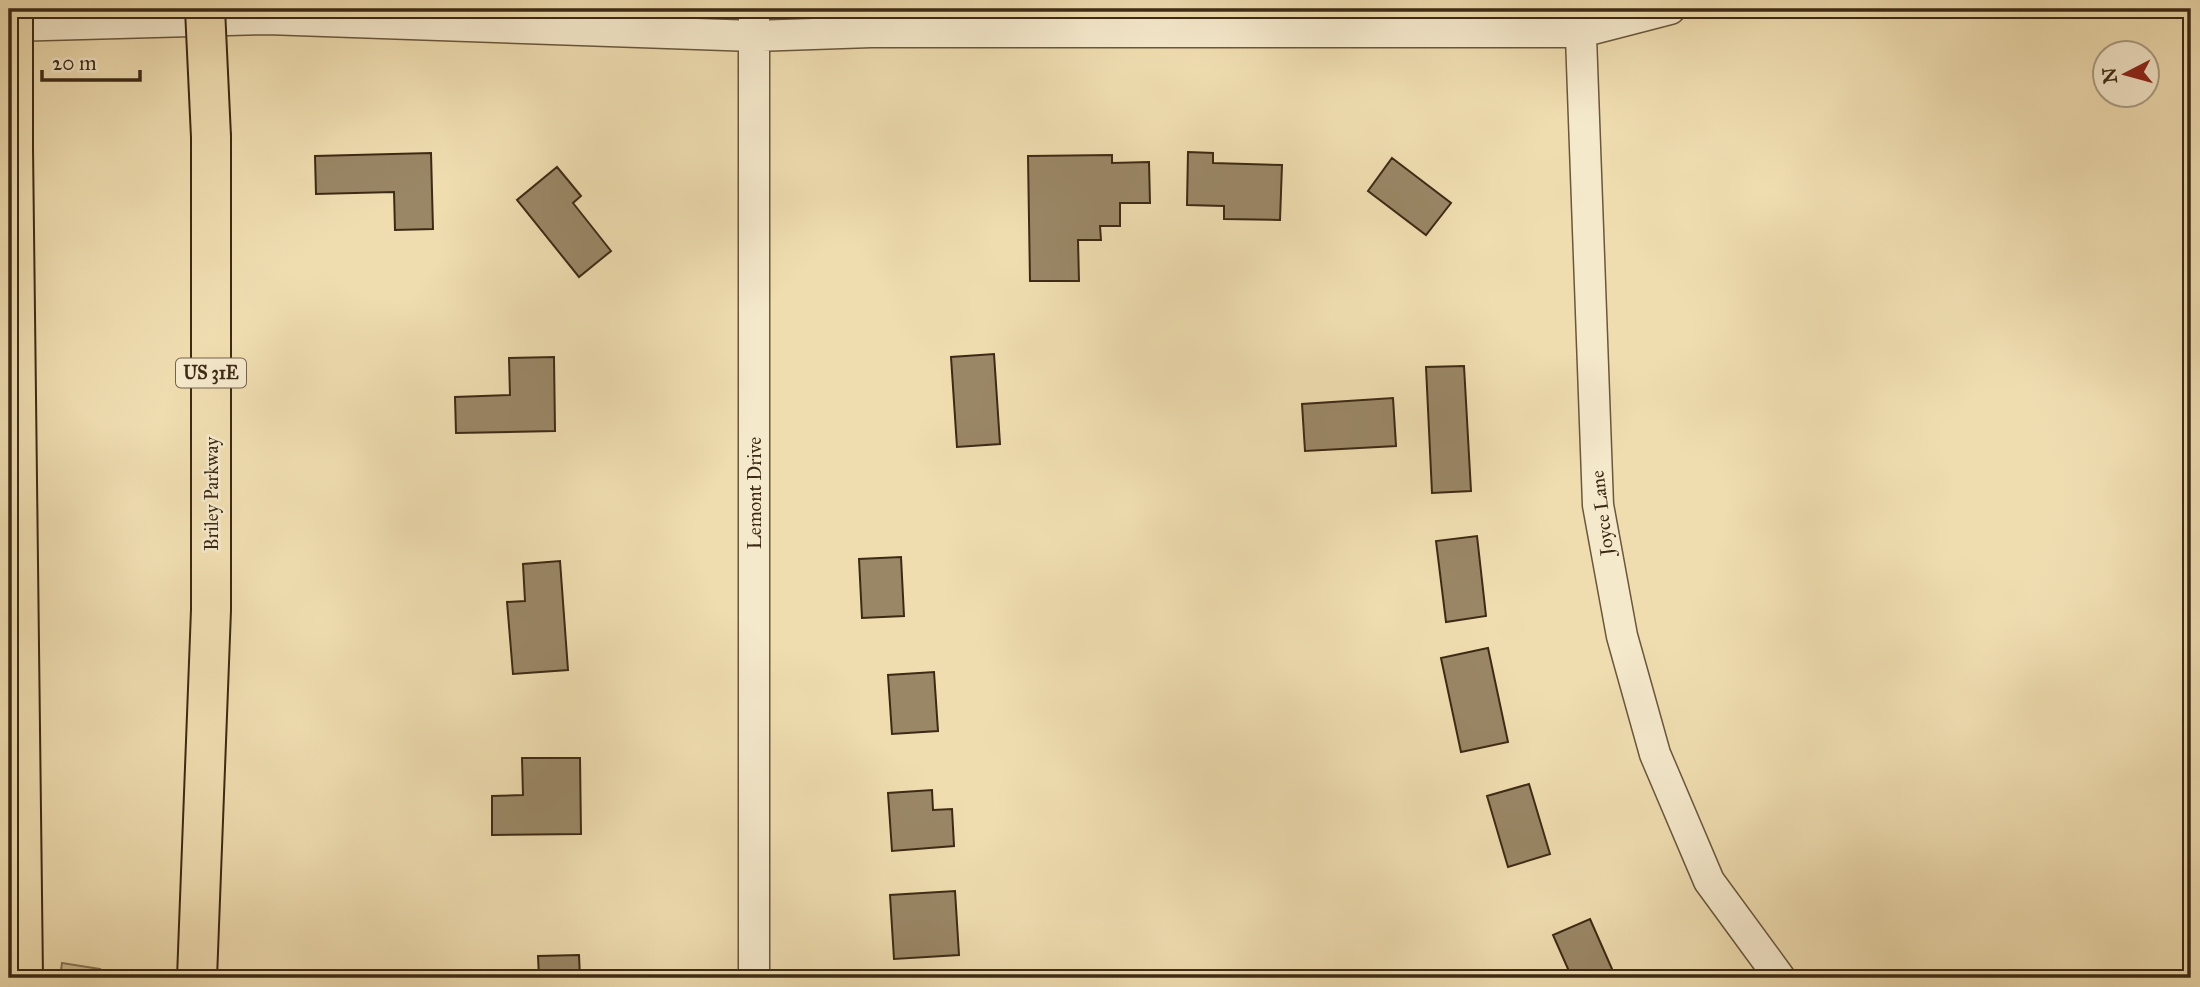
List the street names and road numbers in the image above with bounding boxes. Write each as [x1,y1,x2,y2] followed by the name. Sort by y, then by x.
[176,358,246,388] road number: US 31E
[200,436,223,551] street label: Briley Parkway
[743,437,766,549] street label: Lemont Drive
[1585,469,1620,559] street label: Joyce Lane

